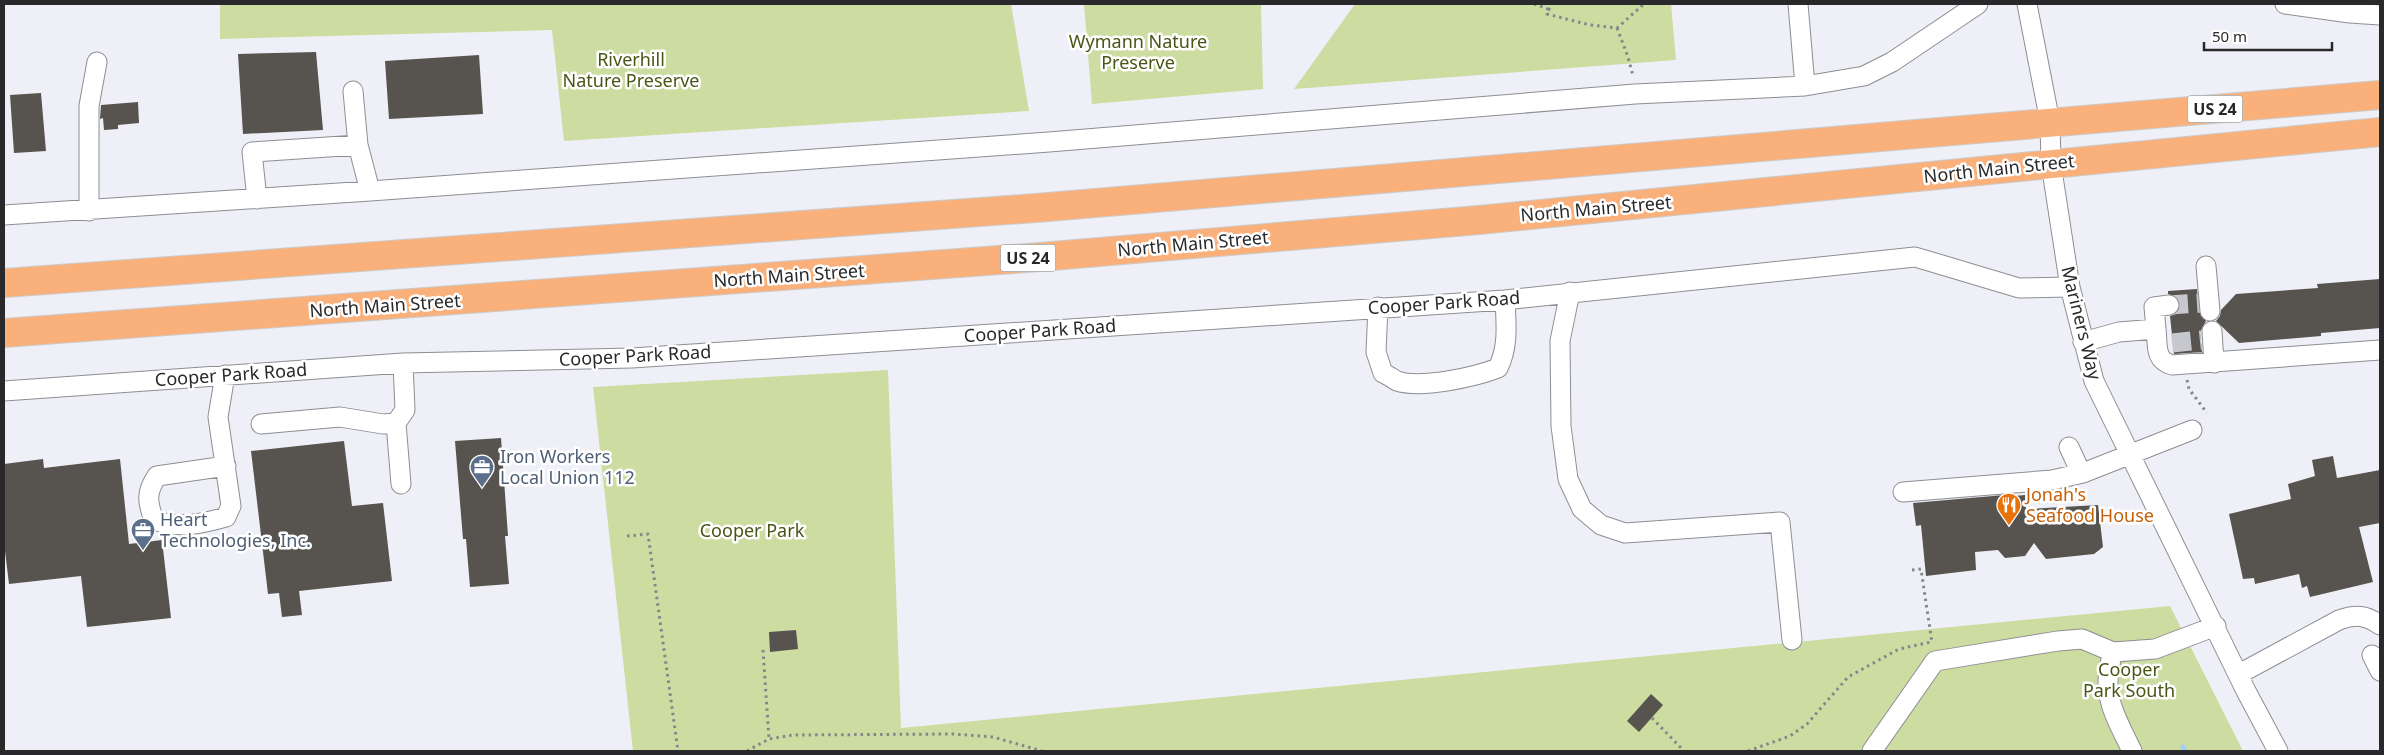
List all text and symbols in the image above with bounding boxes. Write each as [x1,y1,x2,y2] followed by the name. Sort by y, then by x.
[2204,20,2332,52] scale bar
[2212,26,2247,46] text: 50 m
[1069,29,1207,74] park label: Wymann Nature Preserve
[563,47,699,92] park label: Riverhill Nature Preserve
[2188,96,2242,122] road number: US 24
[1922,148,2076,188] street label: North Main Street
[1519,189,1673,227] street label: North Main Street
[1116,224,1270,262] street label: North Main Street
[1000,244,1056,272] road number: US 24
[713,258,866,292] street label: North Main Street
[2056,263,2108,383] street label: Mariners Way
[1367,285,1521,319] street label: Cooper Park Road
[309,288,462,322] street label: North Main Street
[963,313,1117,347] street label: Cooper Park Road
[558,339,712,371] street label: Cooper Park Road
[154,357,308,391] street label: Cooper Park Road
[500,444,635,489] place label: Iron Workers Local Union 112
[469,454,495,488] office icon: Iron Workers Local Union 112
[2024,482,2154,527] place label: Jonah's Seafood House
[1996,492,2022,526] restaurant icon: Jonah's Seafood House
[160,507,311,552] place label: Heart Technologies, Inc.
[130,517,156,551] office icon: Heart Technologies, Inc.
[700,518,805,542] park label: Cooper Park
[2083,657,2175,702] park label: Cooper Park South

